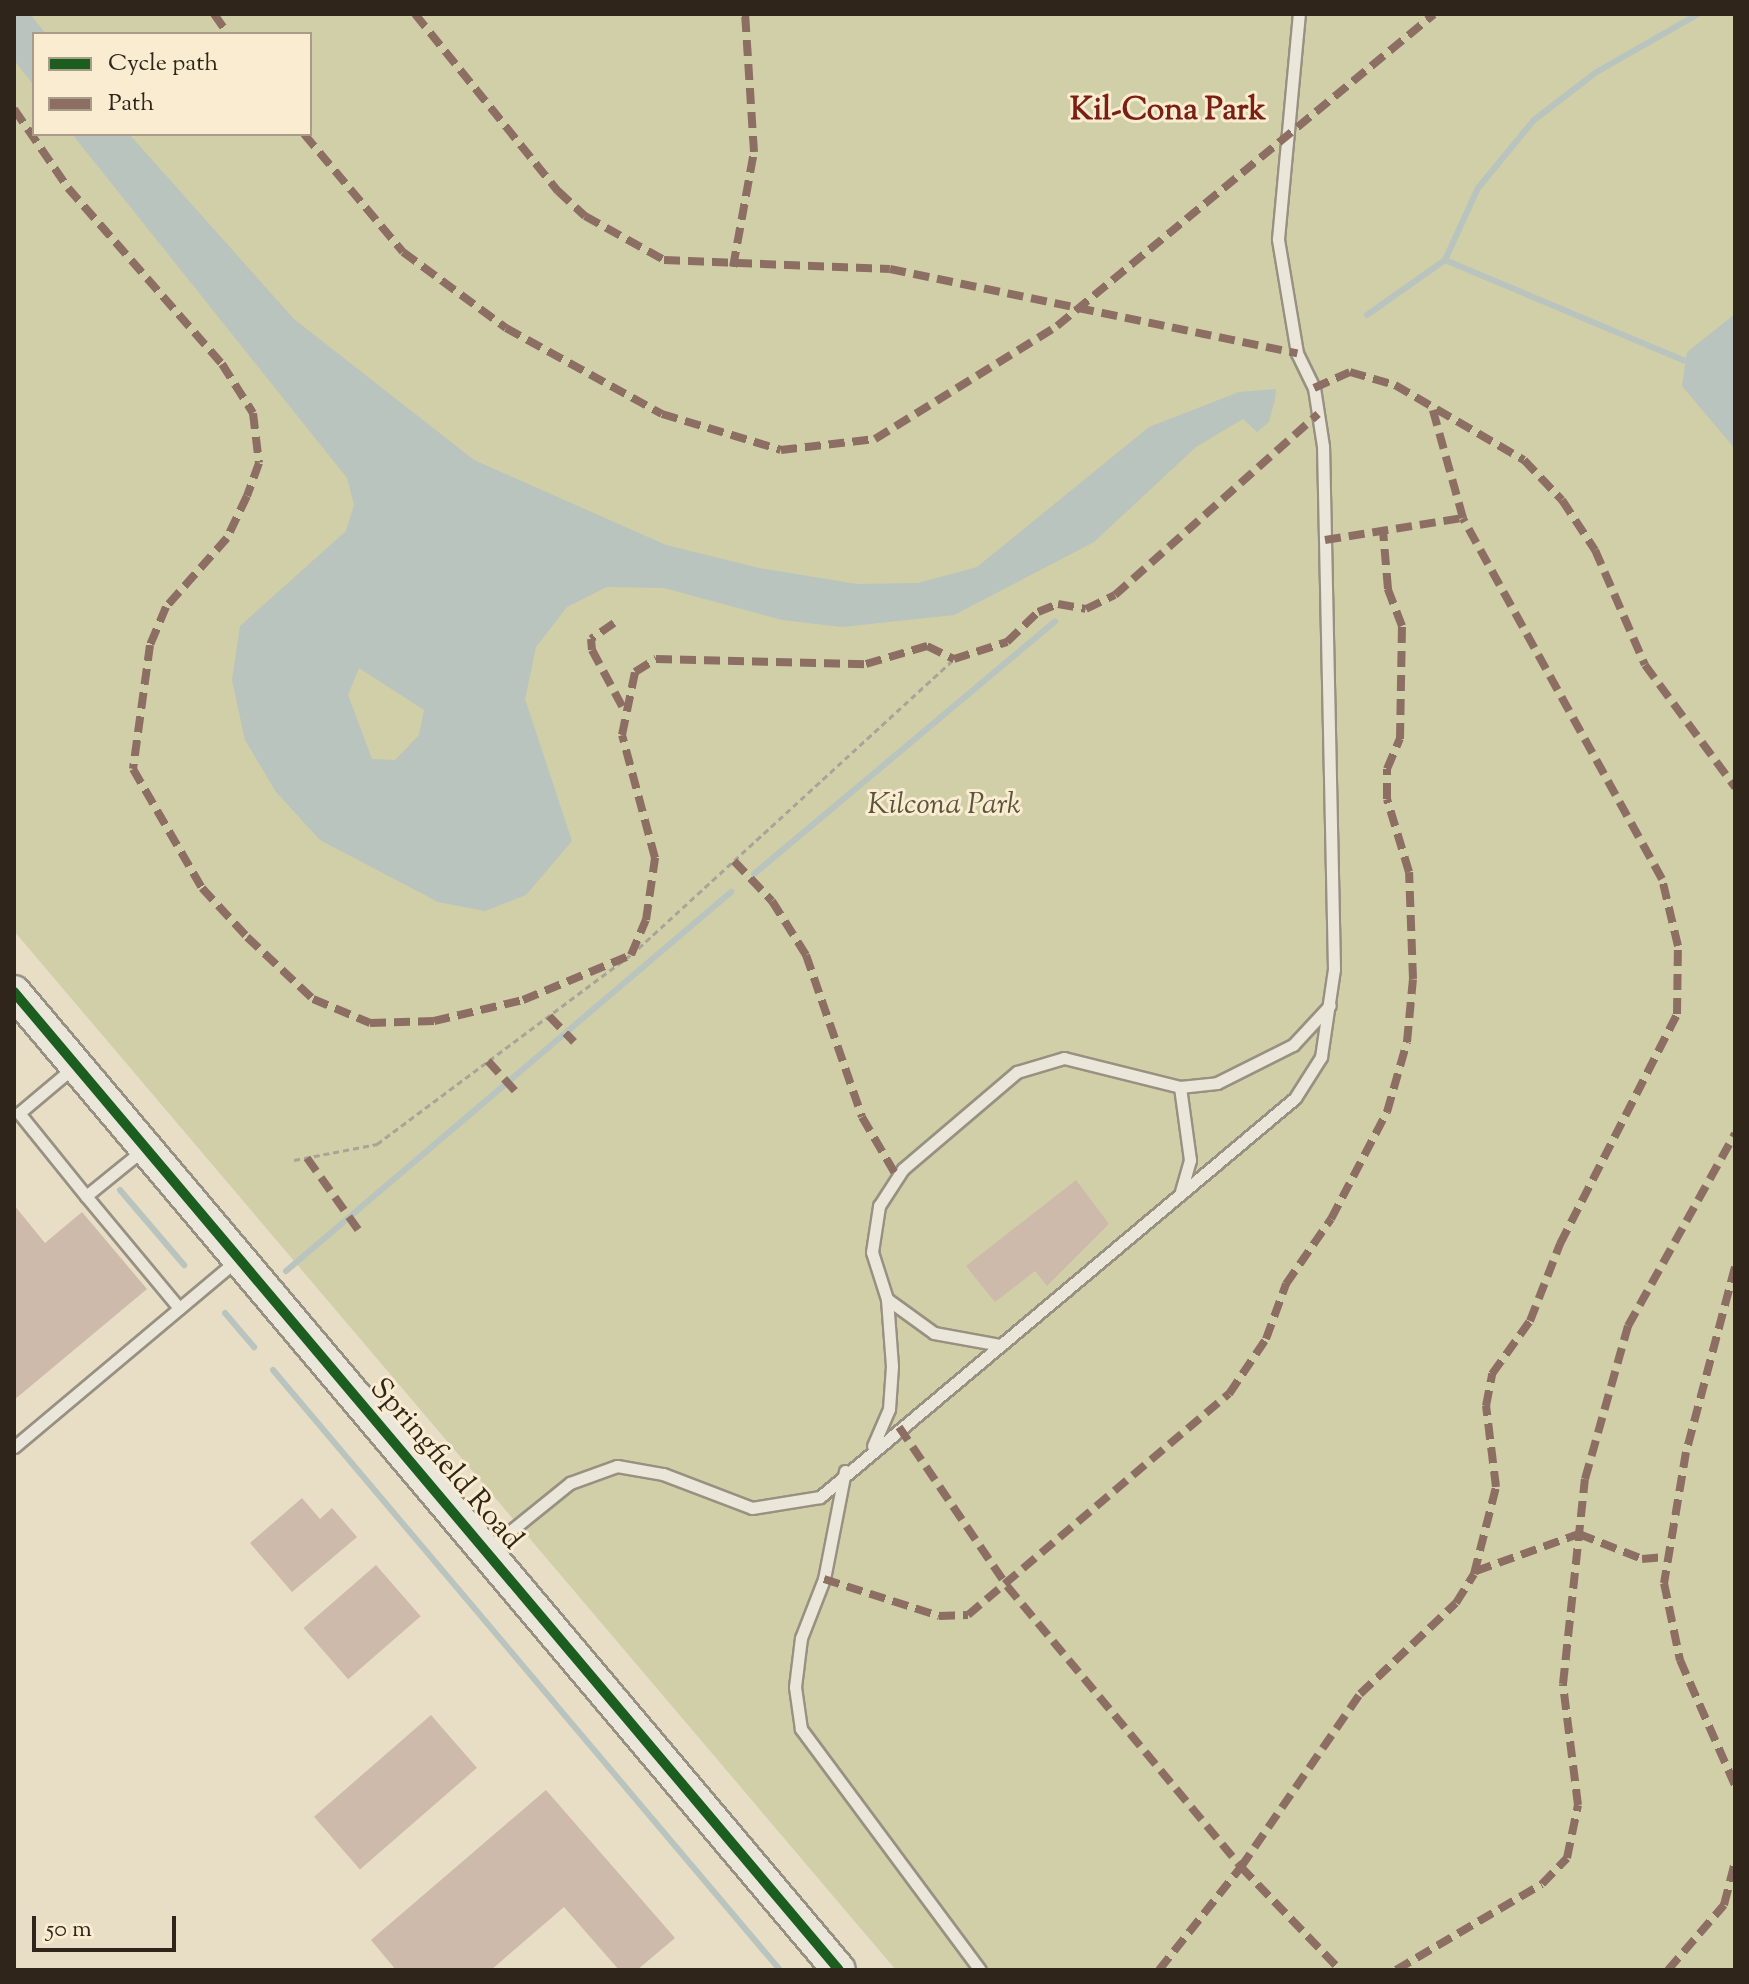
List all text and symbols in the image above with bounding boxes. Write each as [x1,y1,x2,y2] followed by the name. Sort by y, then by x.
[32,32,312,136] legend
[108,47,218,81] text: Cycle path
[108,87,154,121] text: Path
[1070,92,1266,130] district label: Kil-Cona Park
[868,788,1020,824] park label: Kilcona Park
[361,1372,529,1558] street label: Springfield Road
[36,1900,180,1950] scale bar
[46,1913,92,1947] text: 50 m

